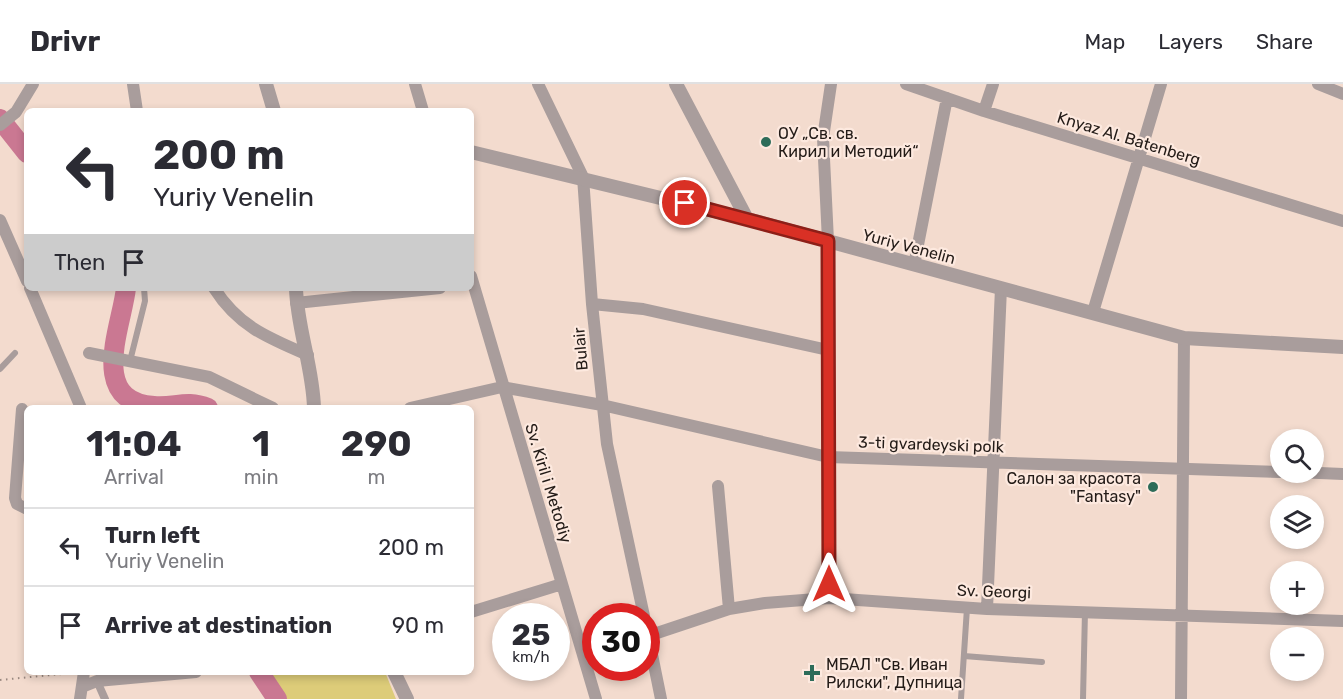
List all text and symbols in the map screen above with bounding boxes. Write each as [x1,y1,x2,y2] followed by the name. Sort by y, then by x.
[30,25,100,58] text: Drivr
[1084,29,1125,54] text: Map
[1158,29,1223,54] text: Layers
[1256,29,1313,54] text: Share
[1055,108,1203,169] street label: Knyaz Al. Batenberg
[778,124,918,161] place label: ОУ „Св. св. Кирил и Методий“
[153,130,285,180] text: 200 m
[54,132,132,210] icon: left
[759,135,773,149] marker: ОУ „Св. св. Кирил и Методий“
[659,177,710,228] pin
[153,181,314,213] text: Yuriy Venelin
[668,186,701,219] icon: arrive
[860,225,957,268] street label: Yuriy Venelin
[117,246,150,279] icon: arrive
[54,249,105,276] text: Then
[569,327,592,371] street label: Bulair
[521,421,576,545] street label: Sv. Kiril i Metodiy
[86,422,182,465] text: 11:04
[252,422,270,465] text: 1
[341,422,412,465] text: 290
[1270,429,1324,681] map controls
[1270,429,1324,483] button: search
[858,432,1005,457] street label: 3-ti gvardeyski polk
[104,465,164,489] text: Arrival
[244,465,279,489] text: min
[367,465,385,489] text: m
[1006,469,1141,506] place label: Салон за красота "Fantasy"
[1146,480,1160,494] marker: Салон за красота "Fantasy"
[1270,495,1324,549] button: layers
[105,522,200,549] text: Turn left
[54,531,87,564] icon: left
[378,534,444,561] text: 200 m
[105,549,224,573] text: Yuriy Venelin
[797,552,861,616] position arrow
[1270,561,1324,615] button: +
[957,581,1031,602] street label: Sv. Georgi
[582,603,660,681] speed limit sign: 30
[54,609,87,642] icon: arrive
[105,612,332,639] text: Arrive at destination
[392,612,444,639] text: 90 m
[512,617,550,653] text: 25
[1270,627,1324,681] button: −
[512,648,550,666] text: km/h
[826,655,962,692] place label: МБАЛ "Св. Иван Рилски", Дупница
[803,664,821,682] marker: МБАЛ "Св. Иван Рилски", Дупница

